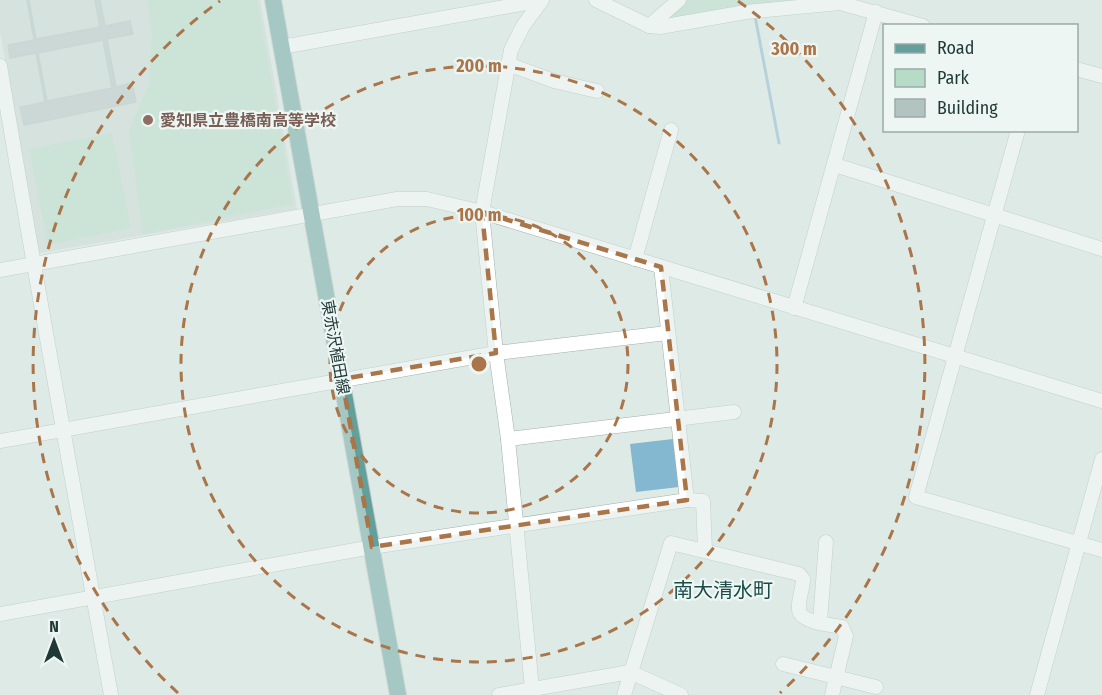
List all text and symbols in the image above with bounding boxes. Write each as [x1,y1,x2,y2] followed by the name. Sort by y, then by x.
[883,24,1078,132] legend
[937,37,974,59] text: Road
[770,38,817,60] text: 300 m
[455,55,502,77] text: 200 m
[937,67,970,89] text: Park
[937,97,998,119] text: Building
[160,111,336,130] place label: 愛知県立豊橋南高等学校
[141,113,155,127] marker: 愛知県立豊橋南高等学校
[457,204,501,226] text: 100 m
[318,298,353,396] street label: 東赤沢植田線
[469,354,489,374] centre of rings
[673,578,773,602] district label: 南大清水町
[24,611,84,671] north arrow
[49,617,59,636] text: N

